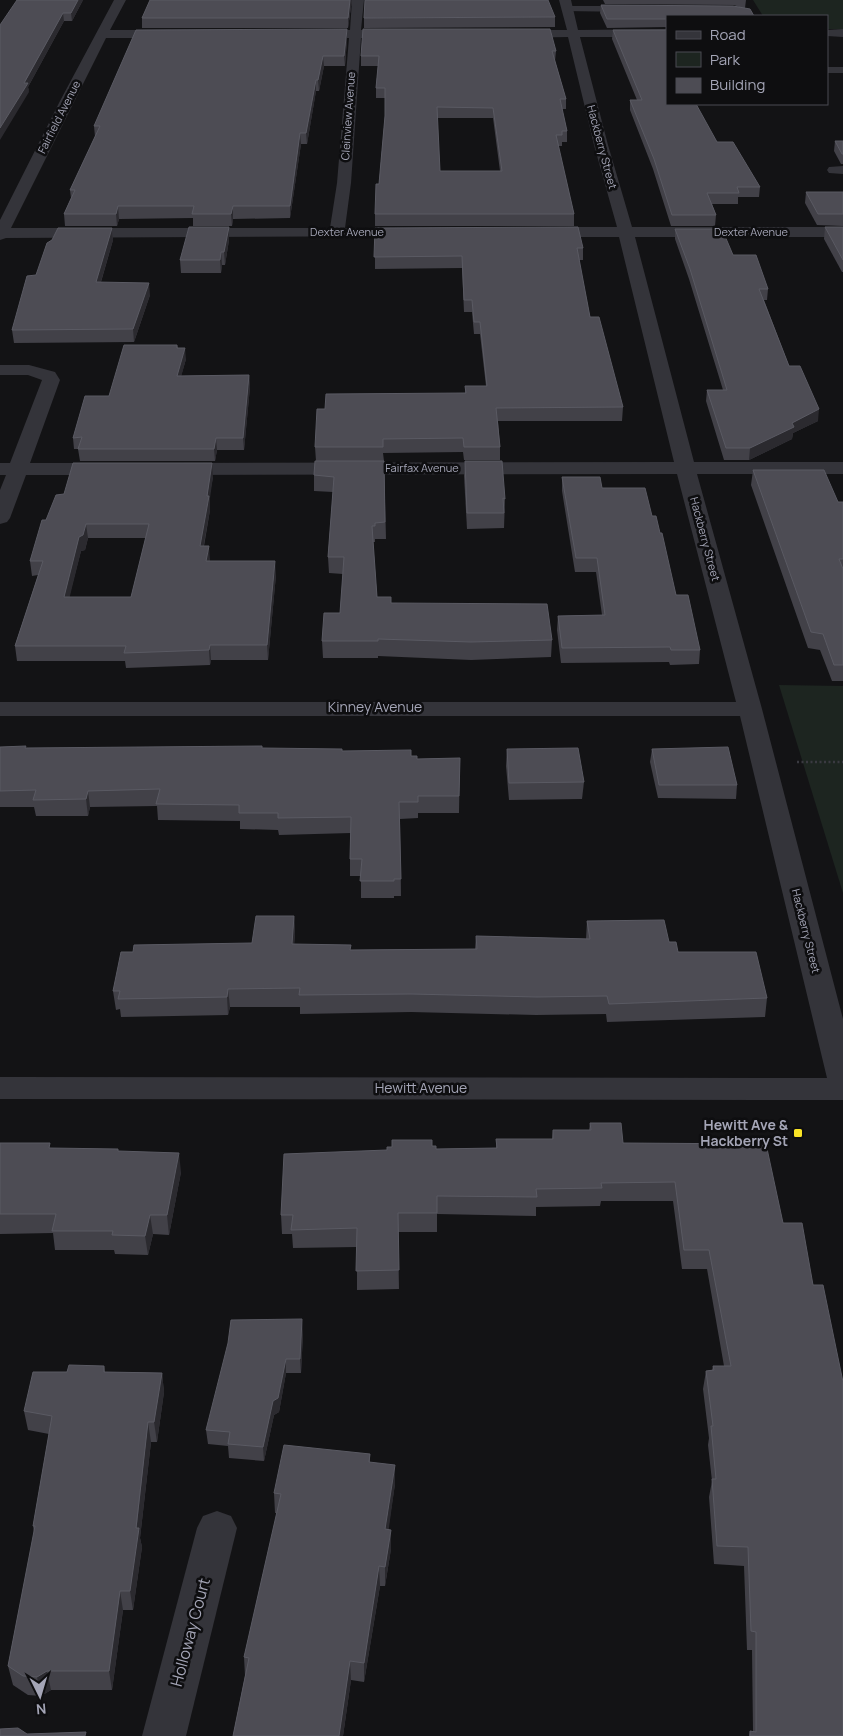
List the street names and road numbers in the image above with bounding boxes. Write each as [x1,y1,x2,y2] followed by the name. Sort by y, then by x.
[337,71,358,161] street label: Cleinview Avenue
[34,77,84,156] street label: Fairfield Avenue
[584,103,621,190] street label: Hackberry Street
[310,224,384,239] street label: Dexter Avenue
[714,224,788,239] street label: Dexter Avenue
[385,460,459,475] street label: Fairfax Avenue
[687,495,724,582] street label: Hackberry Street
[328,697,422,716] street label: Kinney Avenue
[789,887,824,975] street label: Hackberry Street
[375,1078,467,1097] street label: Hewitt Avenue
[165,1575,215,1689] street label: Holloway Court

